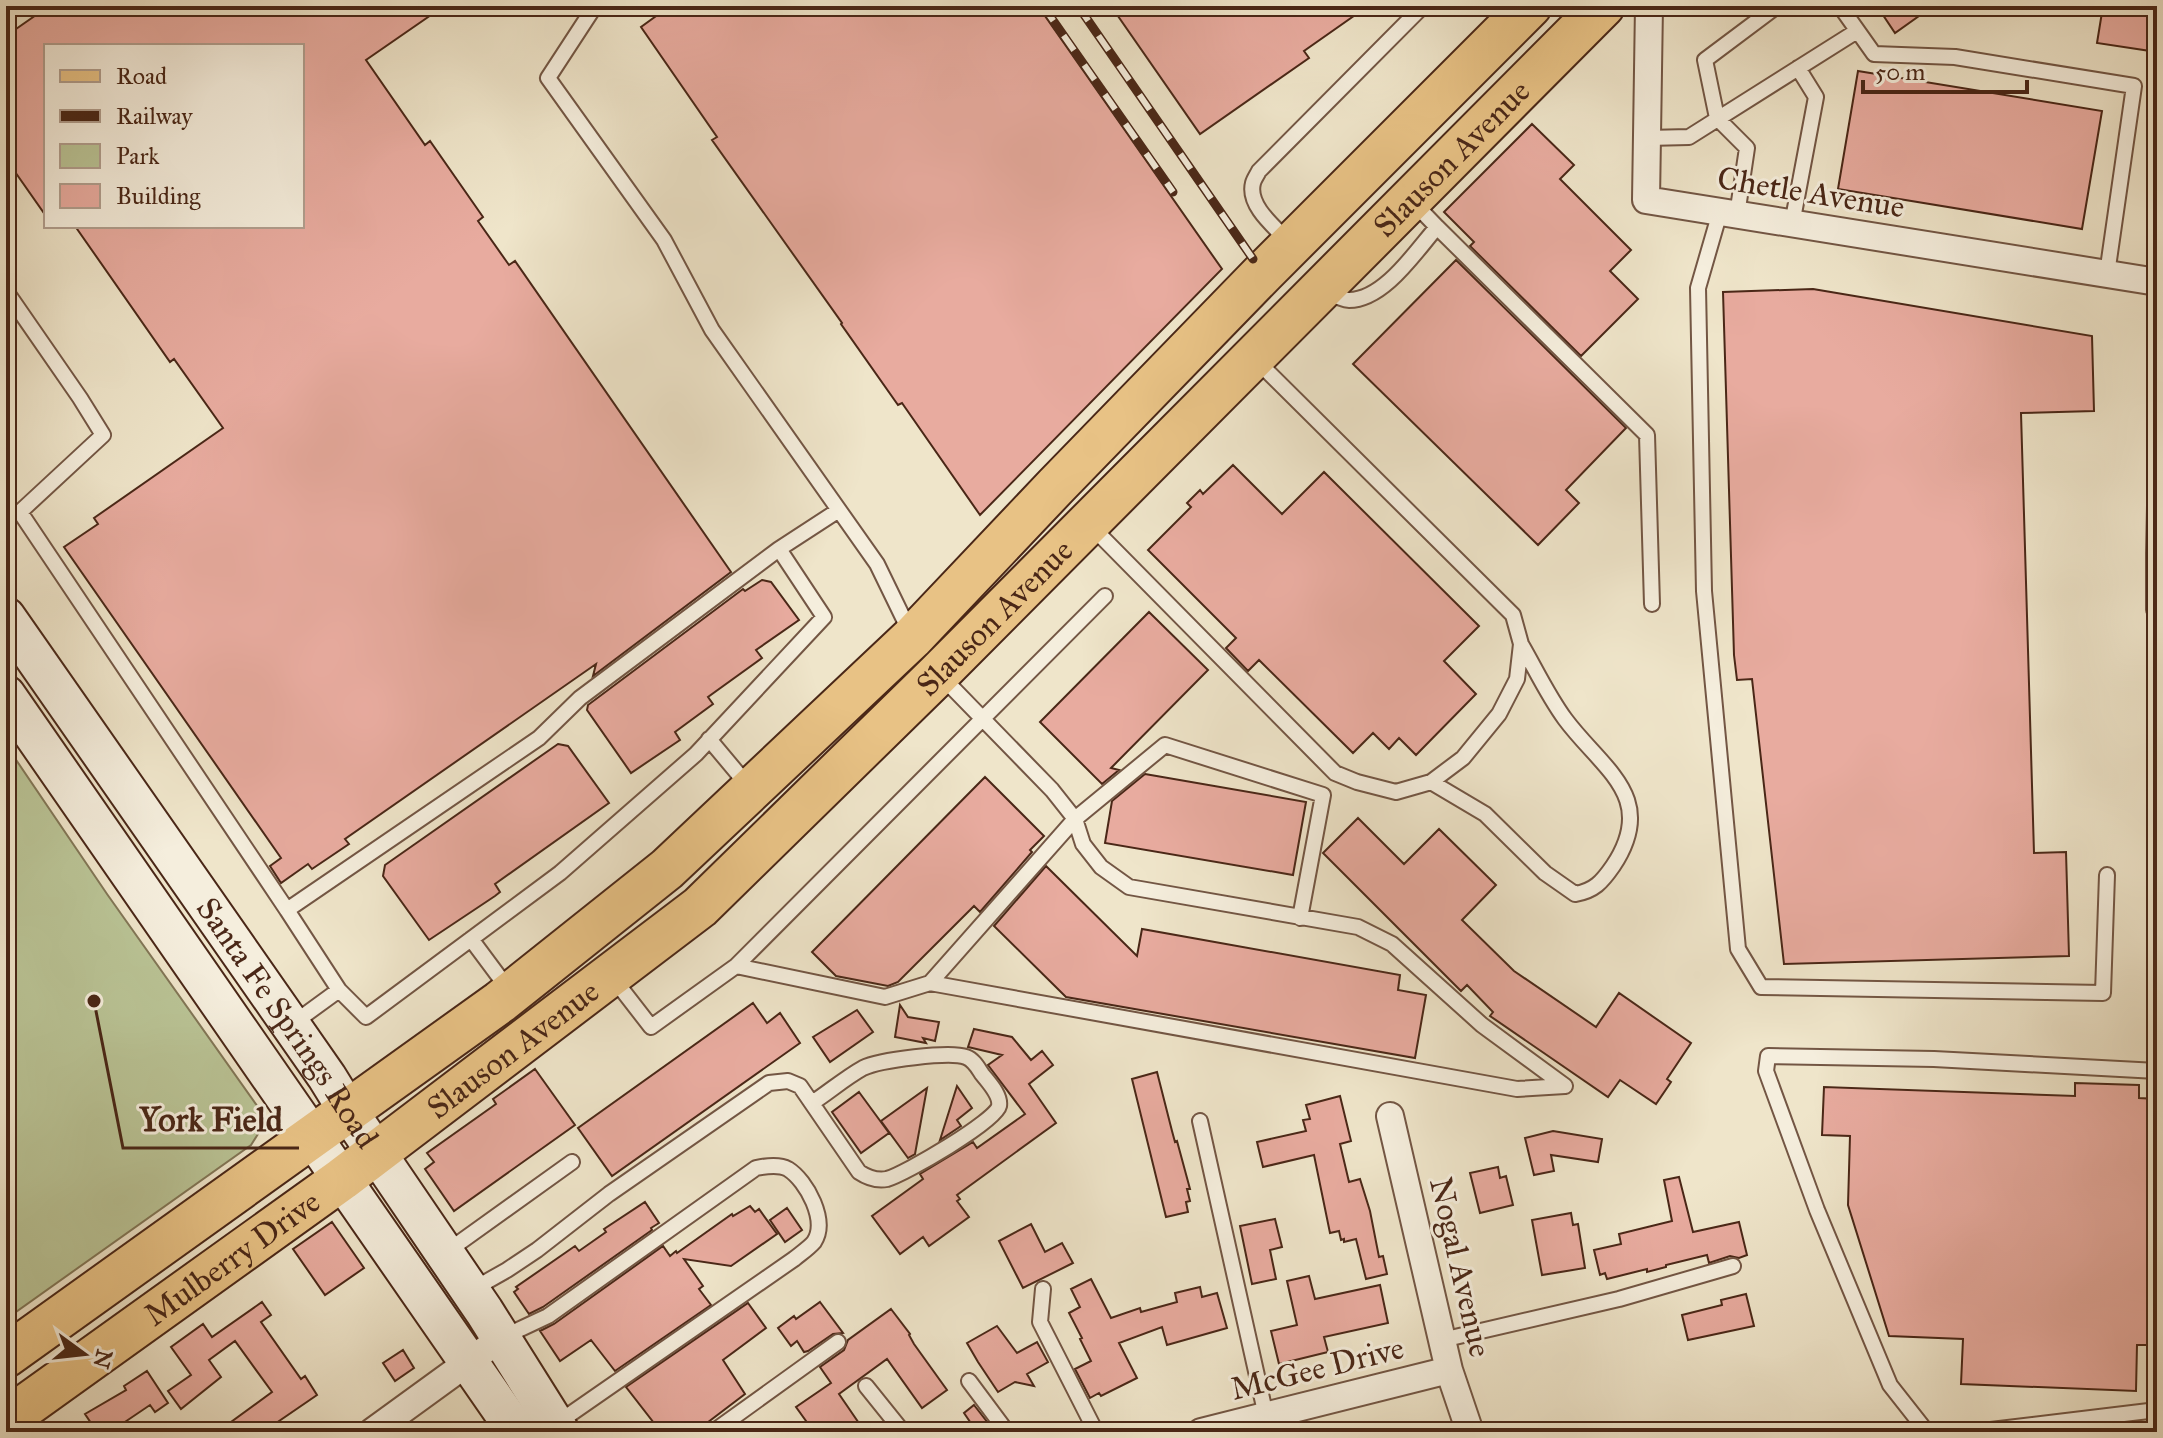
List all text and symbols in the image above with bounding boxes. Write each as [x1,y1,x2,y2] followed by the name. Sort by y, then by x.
[44,44,304,228] legend
[1863,44,2027,94] scale bar
[1875,57,1925,87] text: 50 m
[116,61,167,91] text: Road
[1365,72,1538,245] street label: Slauson Avenue
[116,101,193,131] text: Railway
[116,141,160,171] text: Park
[1715,158,1907,227] street label: Chetle Avenue
[116,181,201,211] text: Building
[908,531,1081,704] street label: Slauson Avenue
[188,890,387,1156] street label: Santa Fe Springs Road
[419,972,607,1127] street label: Slauson Avenue
[123,1090,299,1148] callout: York Field
[139,1099,284,1140] text: York Field
[1421,1174,1500,1361] street label: Nogal Avenue
[137,1182,328,1335] street label: Mulberry Drive
[44,1314,124,1394] north arrow
[1226,1328,1408,1409] street label: McGee Drive
[87,1347,118,1372] text: N

